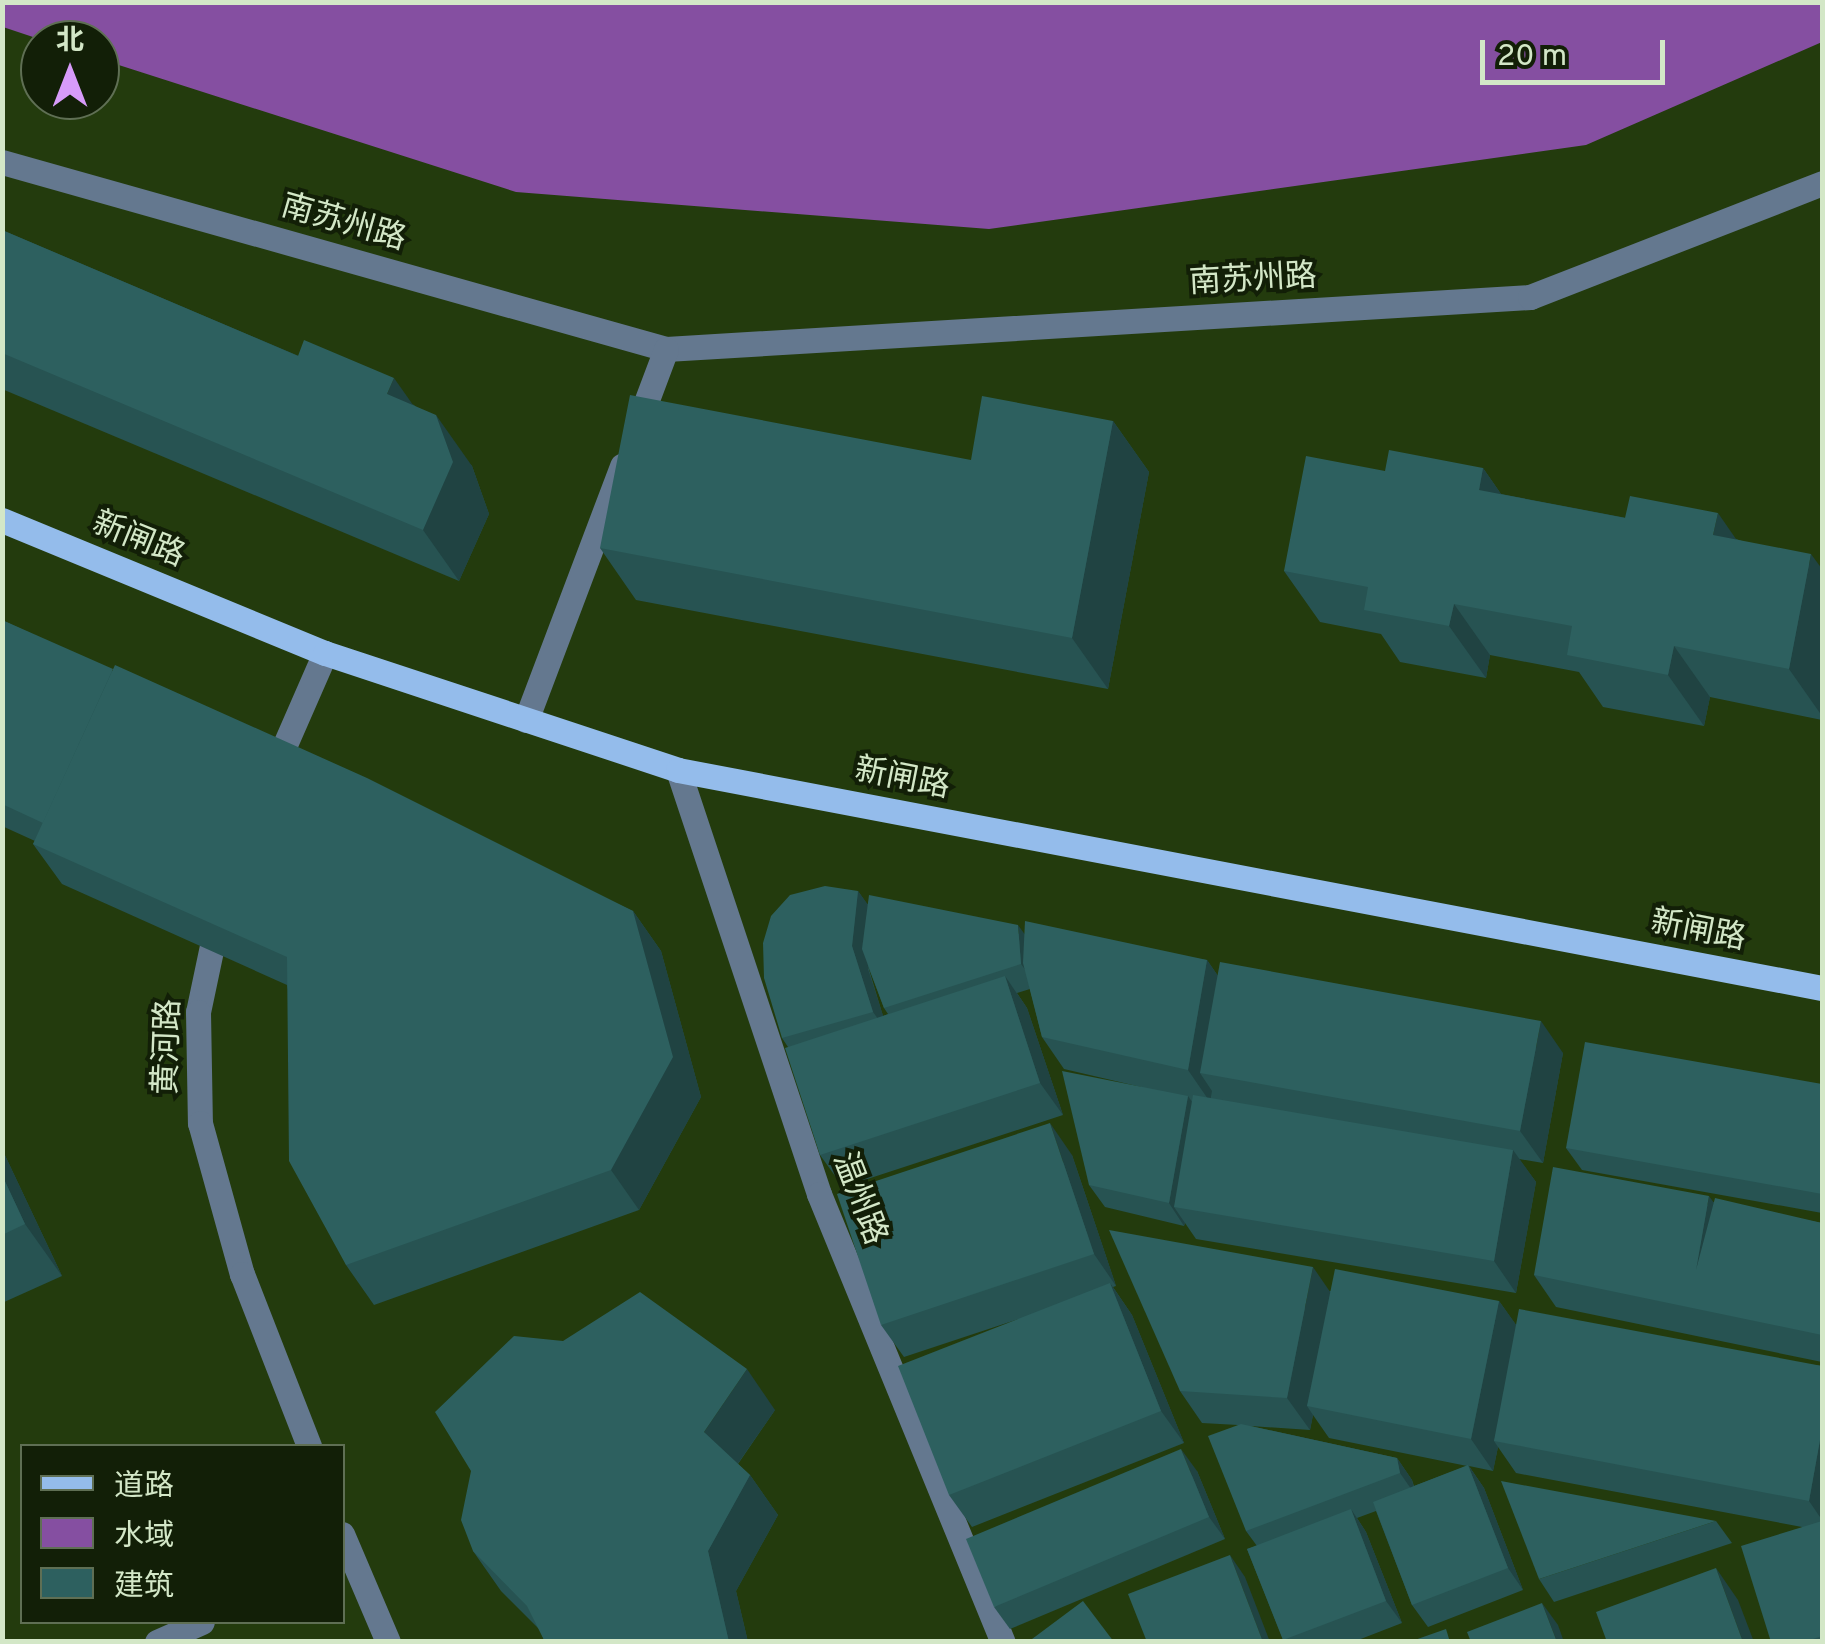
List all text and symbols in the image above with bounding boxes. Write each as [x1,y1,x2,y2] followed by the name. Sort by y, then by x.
[20,20,120,120] north arrow
[1485,20,1670,82] scale bar
[56,24,84,60] text: 北
[1497,39,1567,76] text: 20 m
[276,188,410,260] street label: 南苏州路
[1188,258,1318,304] street label: 南苏州路
[86,505,190,577] street label: 新闸路
[851,752,953,808] street label: 新闸路
[1647,904,1749,960] street label: 新闸路
[148,998,190,1096] street label: 黄河路
[823,1147,893,1251] street label: 温州路
[20,1444,345,1624] legend
[114,1469,174,1506] text: 道路
[114,1519,174,1556] text: 水域
[114,1569,174,1606] text: 建筑

